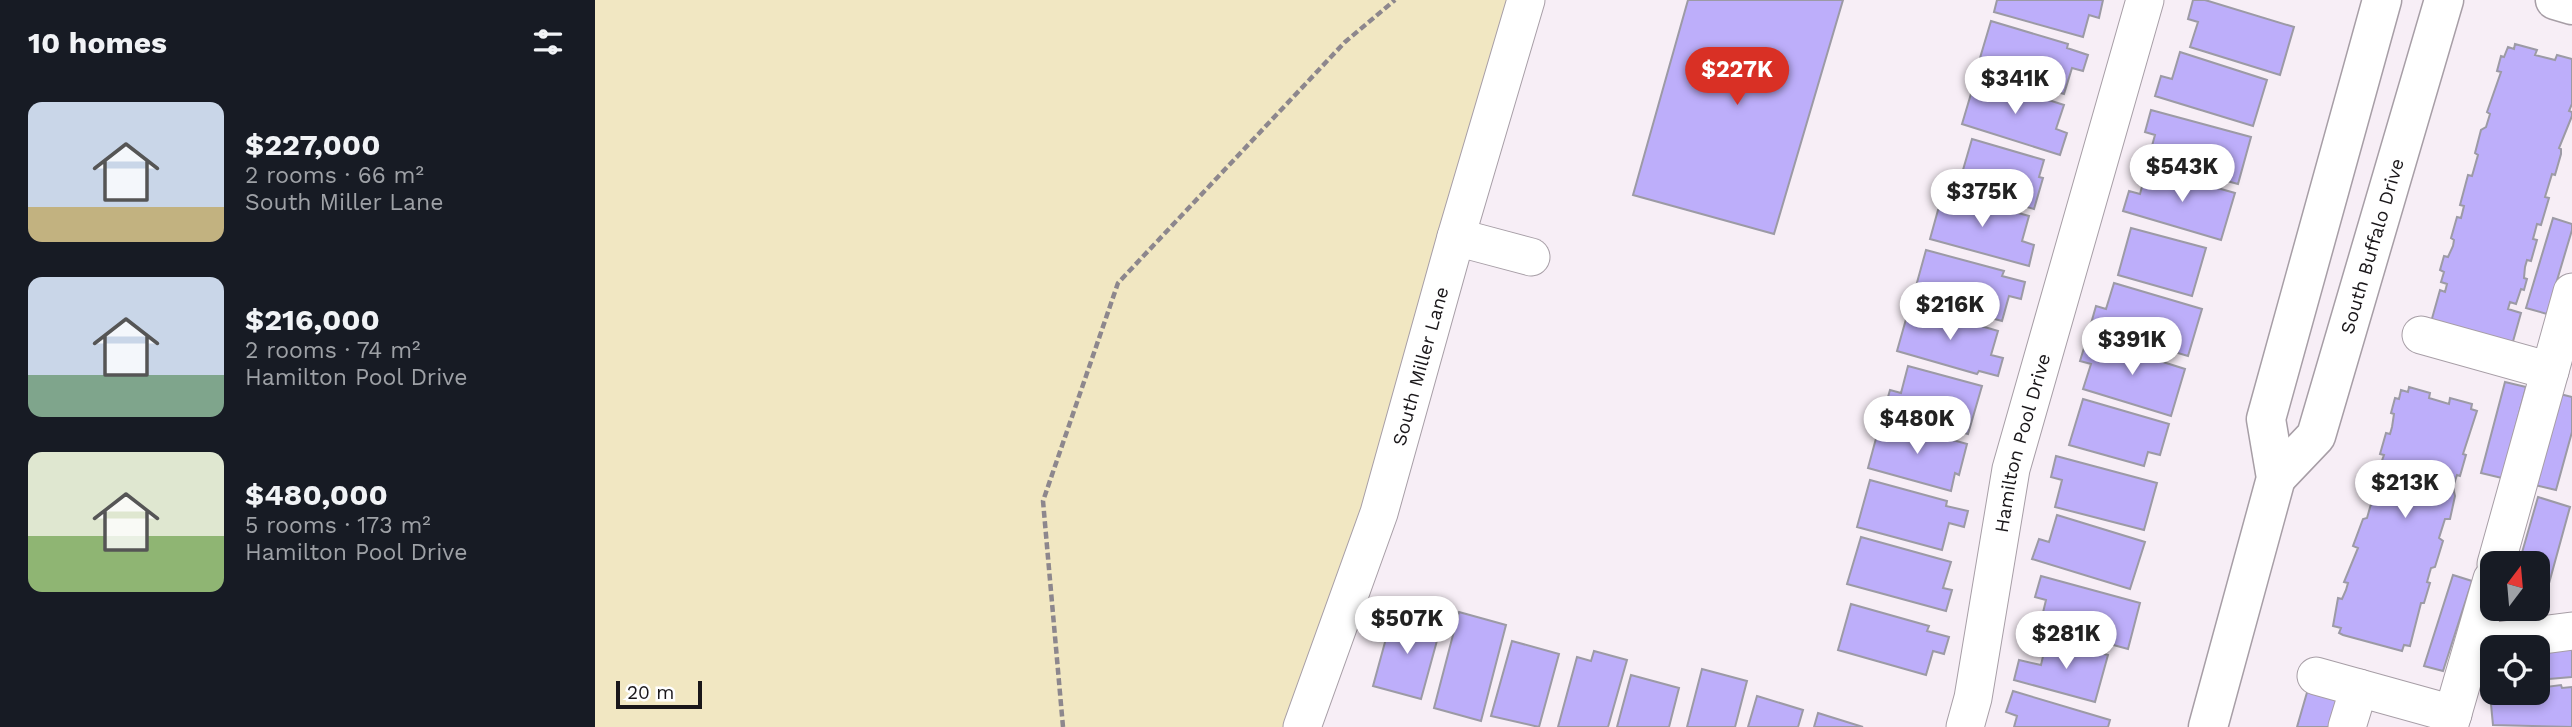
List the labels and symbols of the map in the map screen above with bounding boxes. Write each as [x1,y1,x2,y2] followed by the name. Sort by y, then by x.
[1688,48,1786,107] pin: $227K
[1966,57,2064,116] pin: $341K
[2133,144,2231,204] pin: $543K
[2335,156,2408,337] street label: South Buffalo Drive
[1933,170,2031,229] pin: $375K
[1901,282,1999,342] pin: $216K
[1387,284,1453,448] street label: South Miller Lane
[2083,318,2181,377] pin: $391K
[1989,351,2055,534] street label: Hamilton Pool Drive
[1868,396,1966,456] pin: $480K
[2356,461,2454,520] pin: $213K
[2480,551,2550,621] north arrow
[1358,596,1456,656] pin: $507K
[2017,612,2115,671] pin: $281K
[616,678,702,710] scale bar

